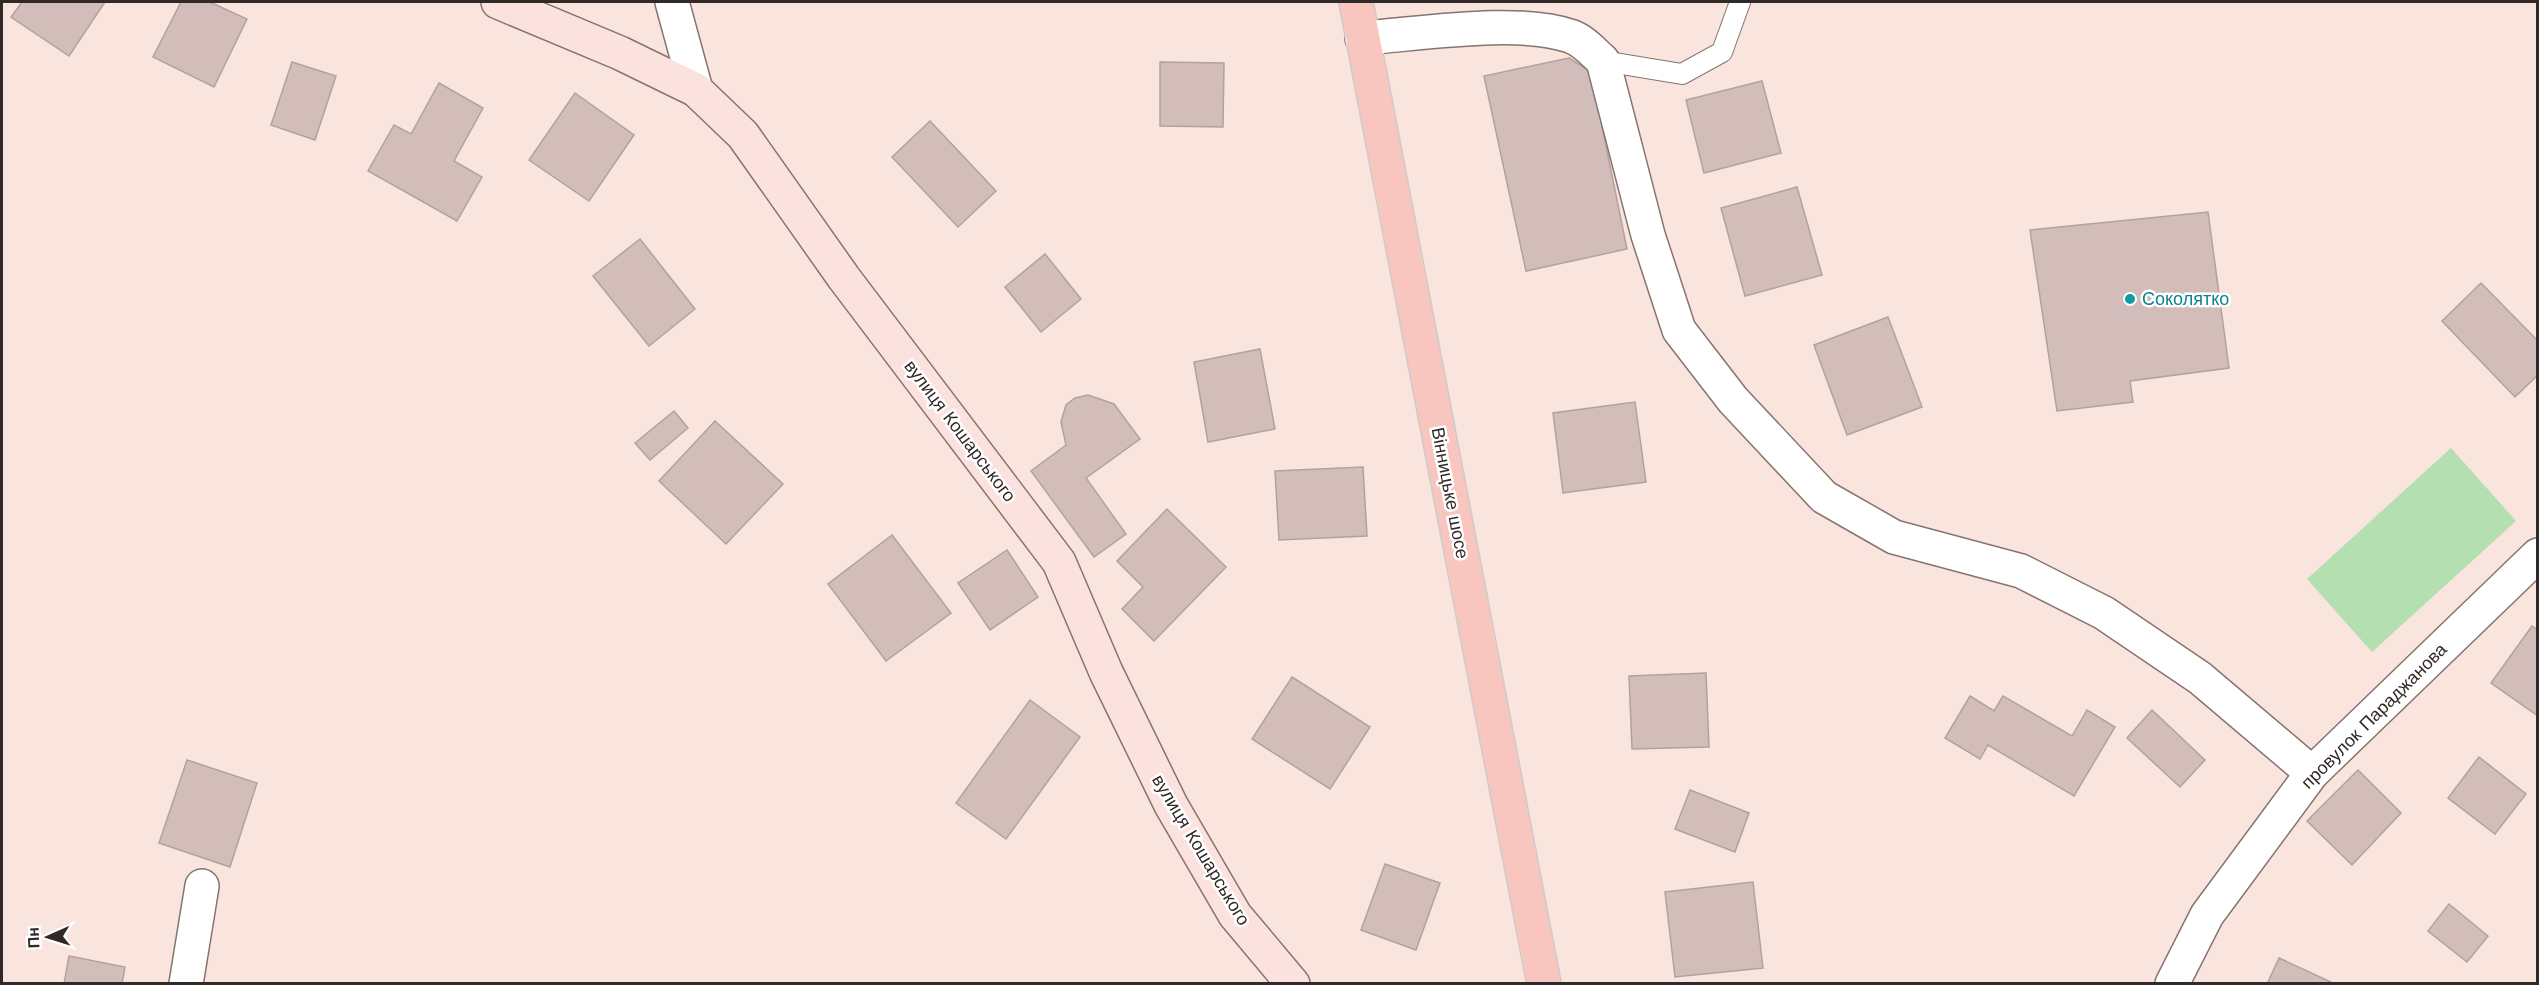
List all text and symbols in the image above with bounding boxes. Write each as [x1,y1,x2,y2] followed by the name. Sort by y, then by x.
[2142,288,2229,309] place label: Соколятко
[2123,292,2137,306] marker: Соколятко
[900,356,1021,506] street label: вулиця Кошарського
[1427,425,1474,560] street label: Вінницьке шосе
[2297,638,2451,793] street label: провулок Параджанова
[1148,771,1255,929] street label: вулиця Кошарського
[18,907,78,967] north arrow
[23,927,44,949] text: Пн

